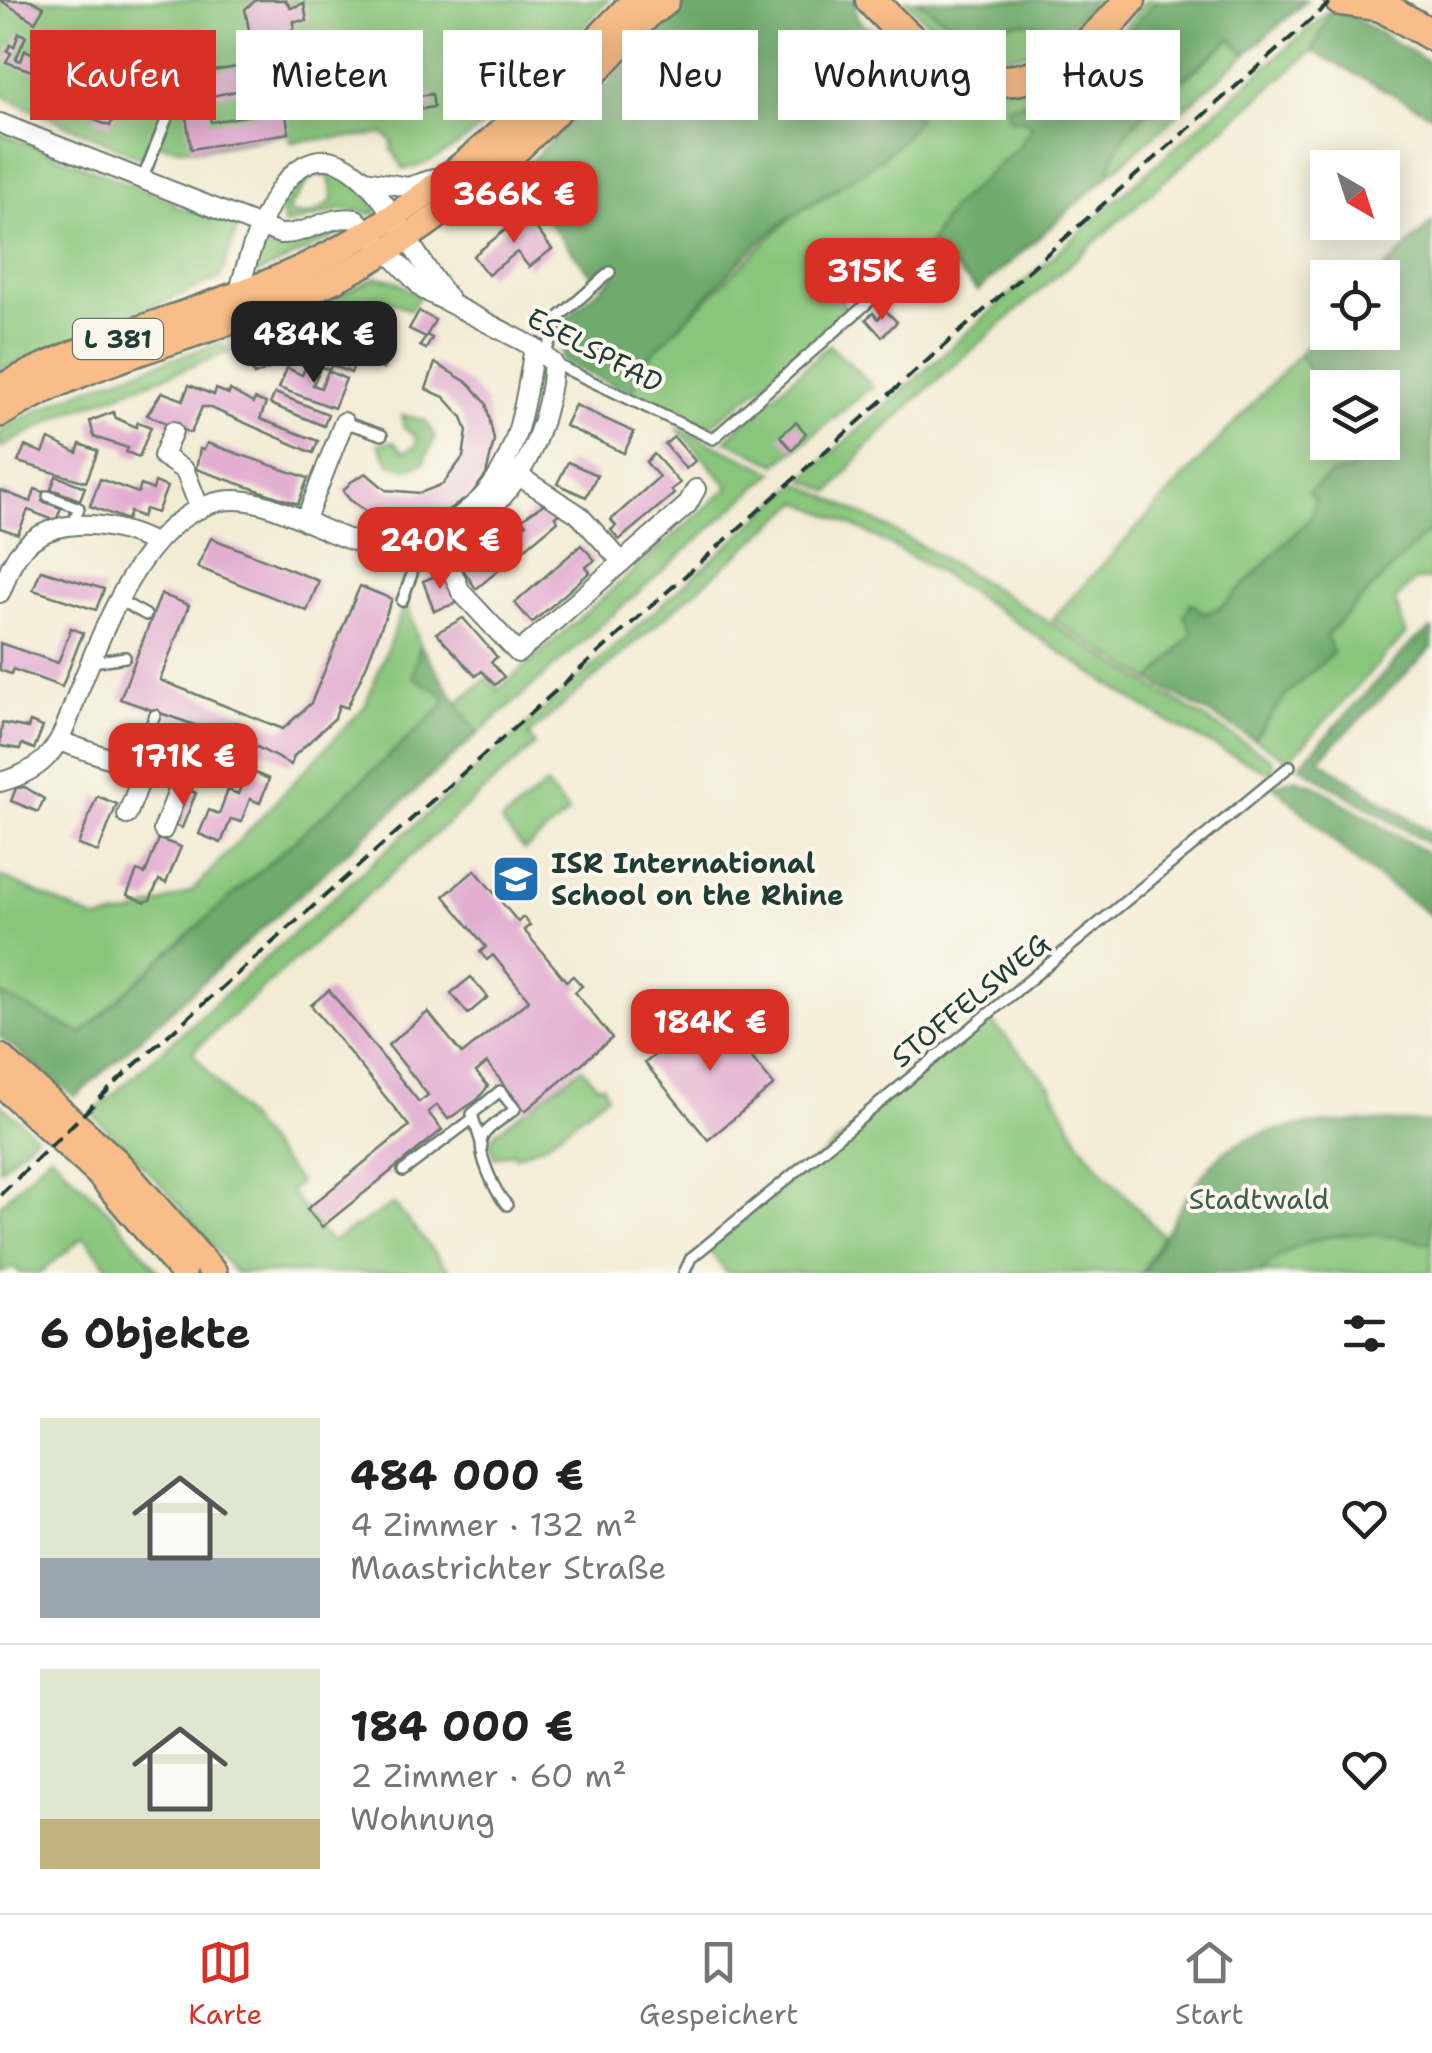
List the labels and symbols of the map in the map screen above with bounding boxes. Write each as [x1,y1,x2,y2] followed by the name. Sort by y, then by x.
[1310,150,1400,240] north arrow
[433,161,595,246] pin: 366K €
[801,238,963,323] pin: 315K €
[520,298,670,402] street label: ESELSPFAD
[233,301,395,386] pin: 484K €
[73,319,163,359] road number: L 381
[359,507,521,592] pin: 240K €
[102,723,264,808] pin: 171K €
[551,844,844,914] place label: ISR International School on the Rhine
[490,853,542,905] school or university icon: ISR International School on the Rhine
[883,924,1057,1076] street label: STOFFELSWEG
[629,989,791,1074] pin: 184K €
[1189,1180,1329,1218] park label: Stadtwald

